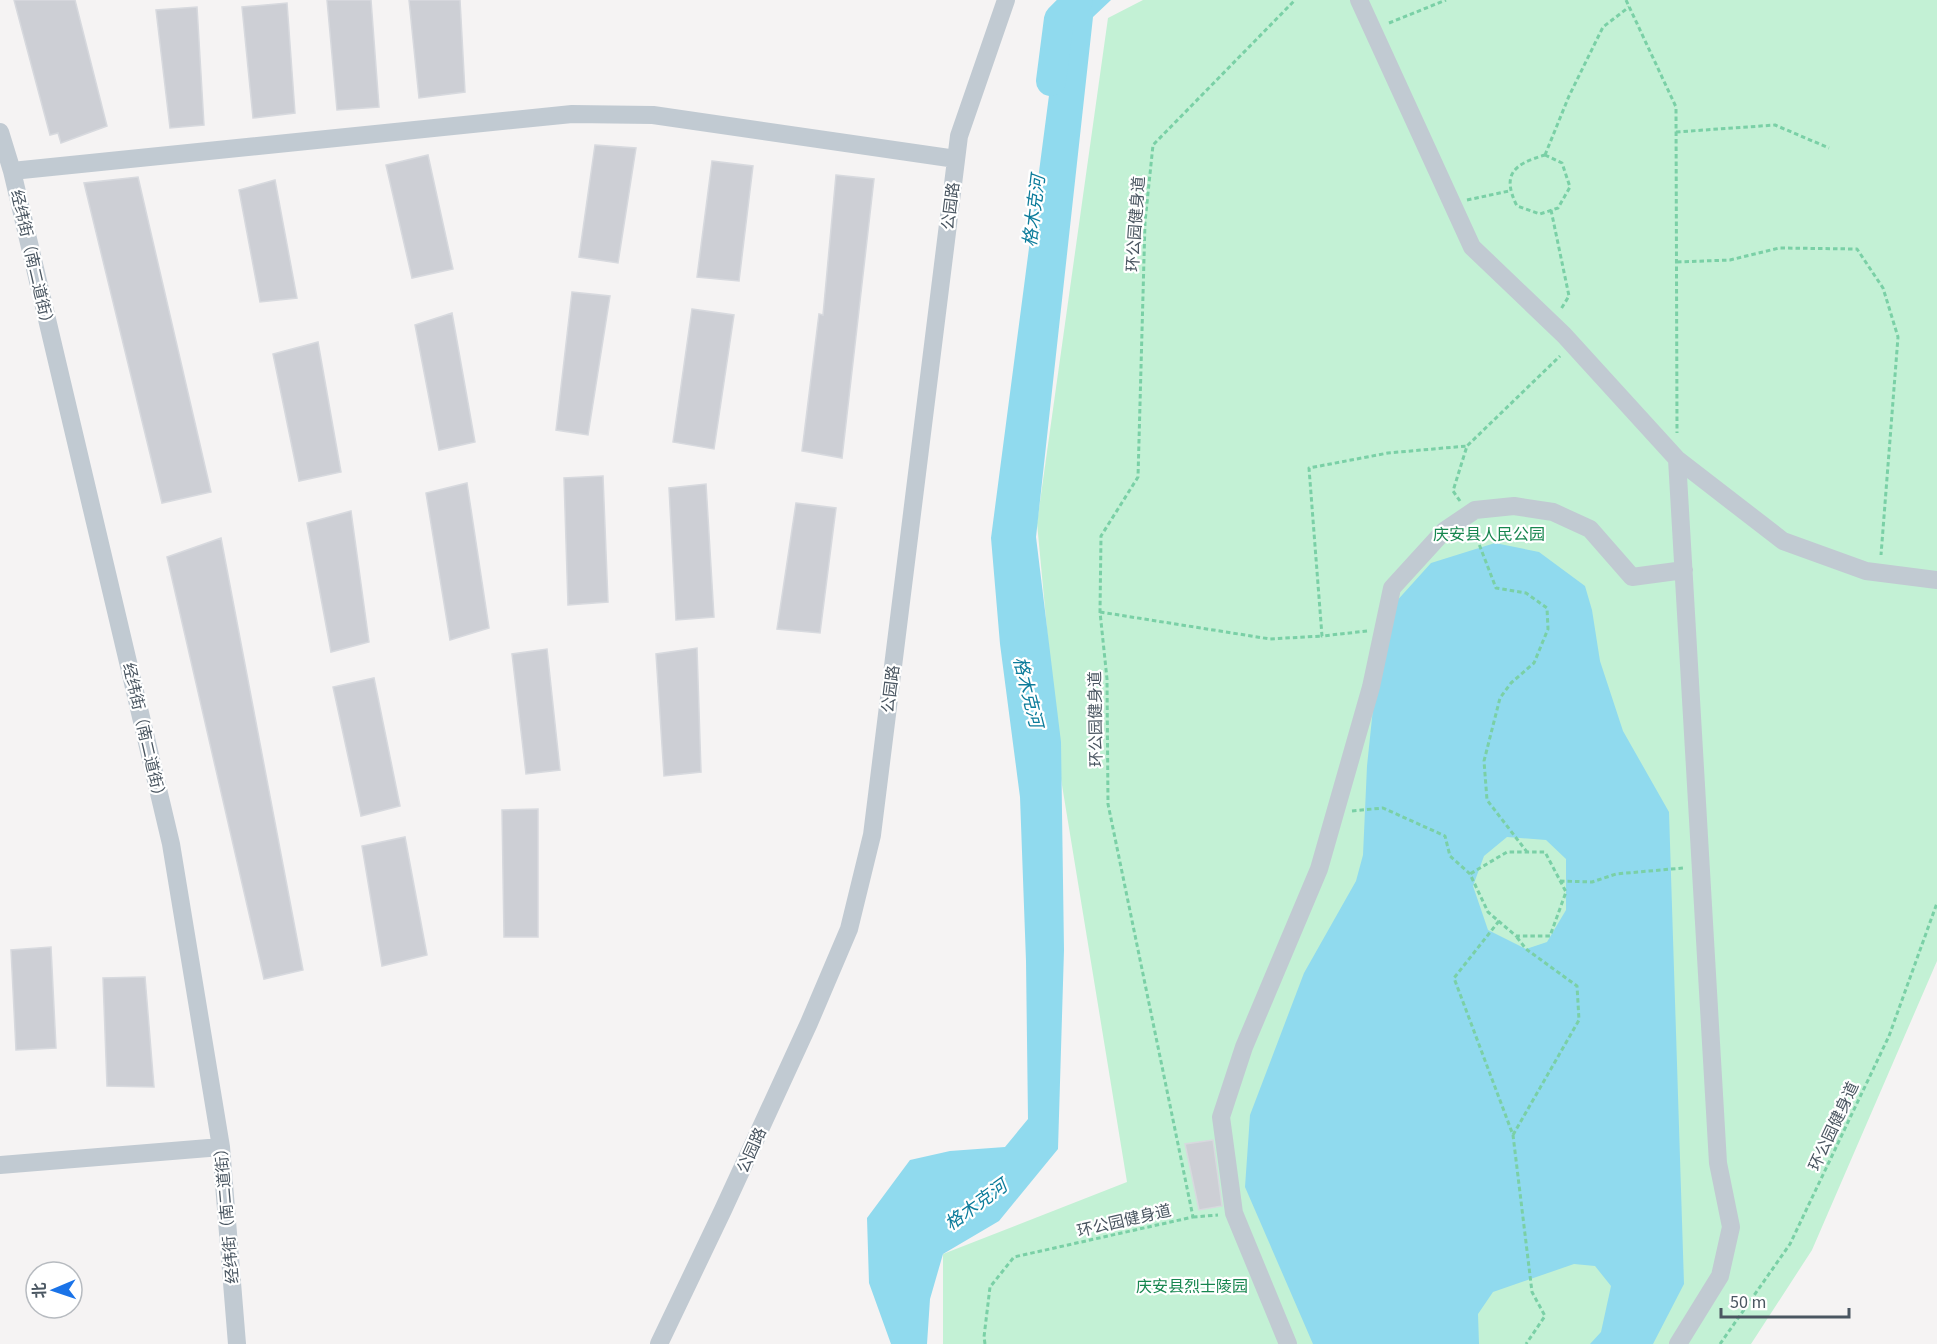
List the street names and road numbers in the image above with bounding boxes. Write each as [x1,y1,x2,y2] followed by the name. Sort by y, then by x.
[1122,175,1150,273] street label: 环公园健身道
[937,181,965,231] street label: 公园路
[5,188,59,333] street label: 经纬街（南二道街）
[117,661,171,806] street label: 经纬街（南二道街）
[877,664,905,714] street label: 公园路
[1084,671,1108,767] street label: 环公园健身道
[1804,1078,1864,1175] street label: 环公园健身道
[732,1124,772,1177] street label: 公园路
[210,1139,244,1285] street label: 经纬街（南二道街）
[1075,1199,1173,1242] street label: 环公园健身道

